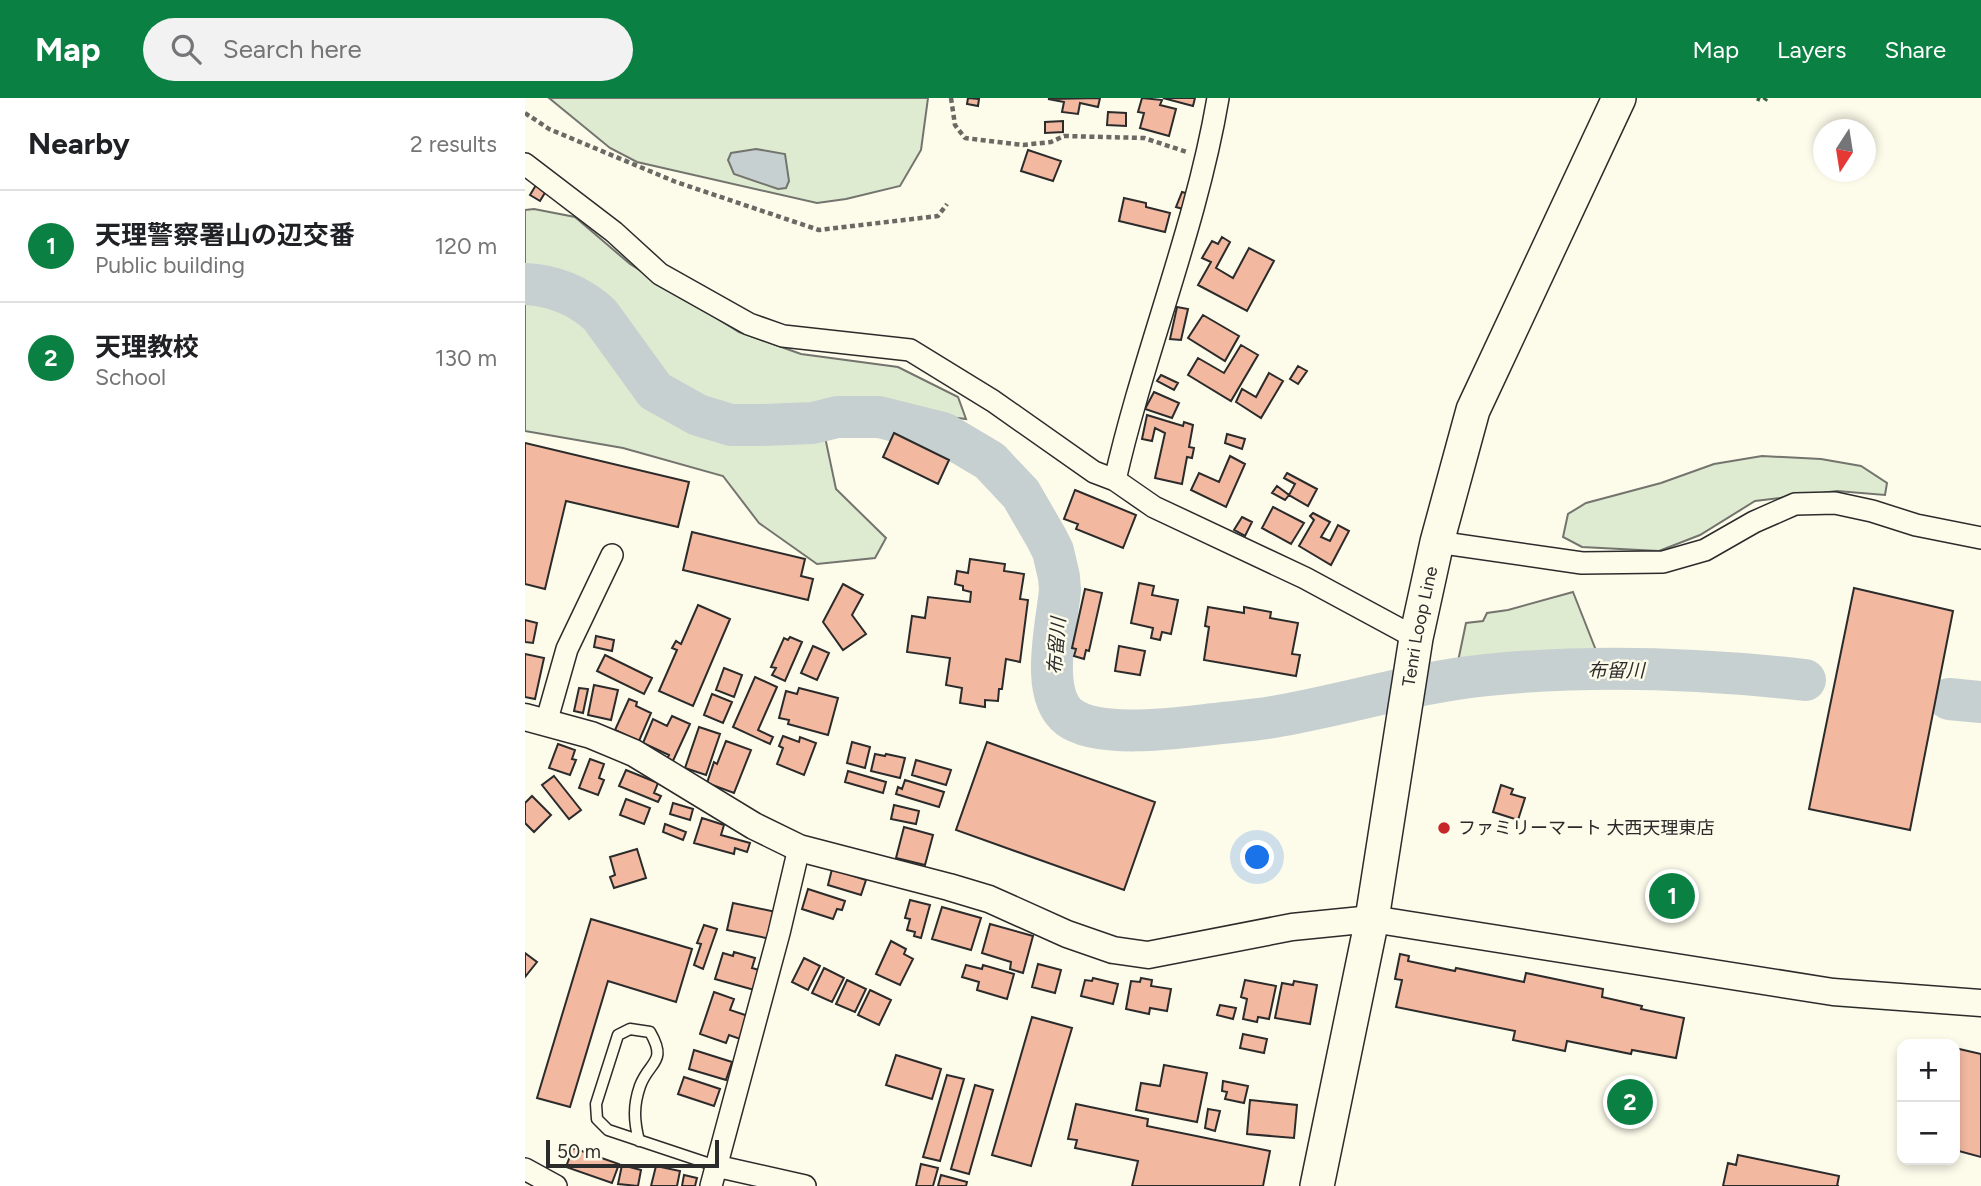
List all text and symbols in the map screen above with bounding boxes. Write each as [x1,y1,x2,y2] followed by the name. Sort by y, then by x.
[143,18,633,81] search box
[35,30,101,69] text: Map
[167,30,205,68] icon: search
[223,33,362,65] text: Search here
[1692,35,1739,64] text: Map
[1777,35,1846,64] text: Layers
[1884,35,1946,64] text: Share
[1813,119,1876,182] north arrow
[28,125,130,162] text: Nearby
[410,130,497,158] text: 2 results
[95,219,355,251] text: 天理警察署山の辺交番
[46,232,56,260] text: 1
[435,232,497,260] text: 120 m
[95,251,245,279] text: Public building
[95,331,199,363] text: 天理教校
[44,344,58,372] text: 2
[435,344,497,372] text: 130 m
[95,363,166,391] text: School
[1398,564,1442,688] street label: Tenri Loop Line
[1043,615,1070,675] water label: 布留川
[1587,659,1646,682] water label: 布留川
[1458,817,1714,839] place label: ファミリーマート 大西天理東店
[1436,820,1452,836] marker: ファミリーマート 大西天理東店
[1240,840,1274,874] your location
[1649,870,1695,922] pin: 1
[1897,1039,1960,1165] map controls
[1897,1039,1960,1102] button: +
[1607,1076,1653,1128] pin: 2
[1897,1102,1960,1165] button: −
[546,1137,719,1169] scale bar
[557,1140,601,1163] text: 50 m

